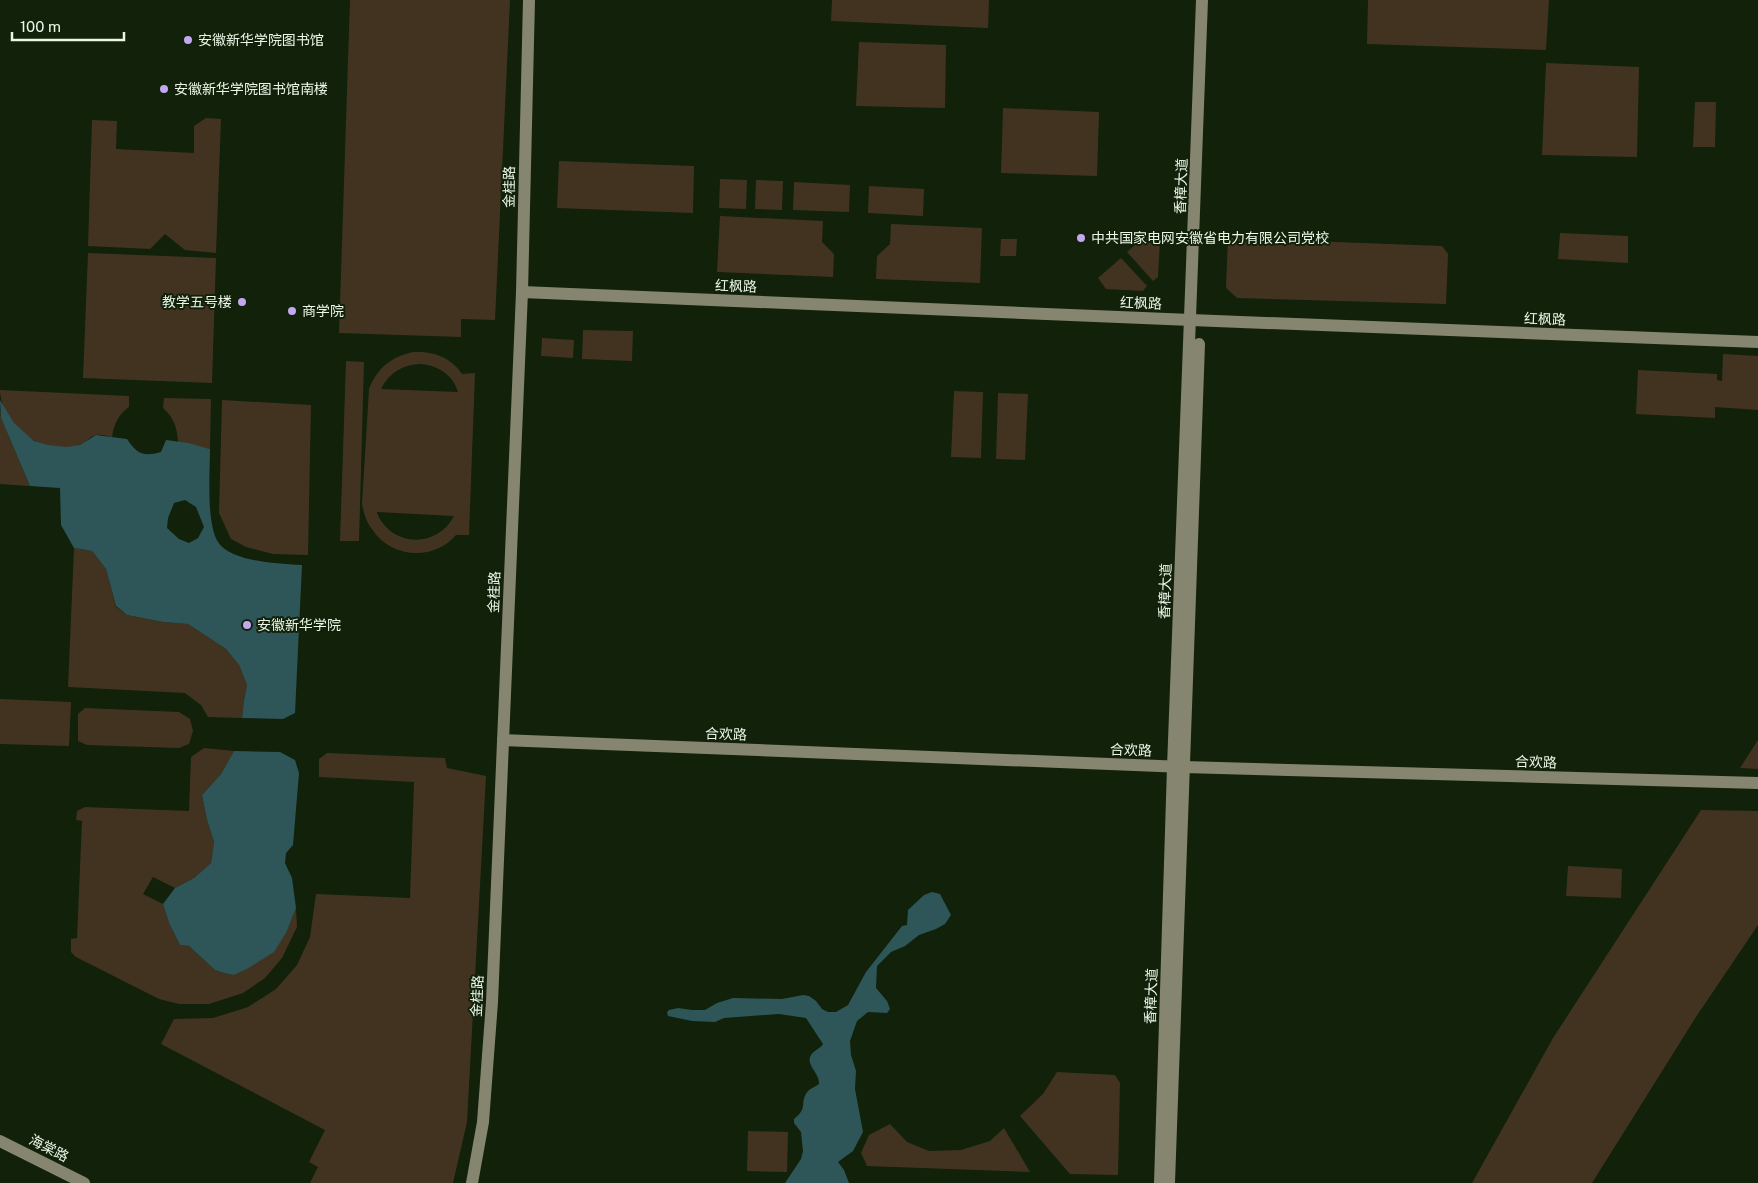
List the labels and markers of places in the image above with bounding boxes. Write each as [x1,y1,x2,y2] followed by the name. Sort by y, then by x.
[198,32,324,48] place label: 安徽新华学院图书馆
[182,34,194,46] marker: 安徽新华学院图书馆
[174,81,328,97] place label: 安徽新华学院图书馆南楼
[158,83,170,95] marker: 安徽新华学院图书馆南楼
[1091,230,1329,246] place label: 中共国家电网安徽省电力有限公司党校
[1075,232,1087,244] marker: 中共国家电网安徽省电力有限公司党校
[162,294,232,310] place label: 教学五号楼
[236,296,248,308] marker: 教学五号楼
[302,303,344,319] place label: 商学院
[286,305,298,317] marker: 商学院
[257,617,341,633] place label: 安徽新华学院
[241,619,253,631] marker: 安徽新华学院

